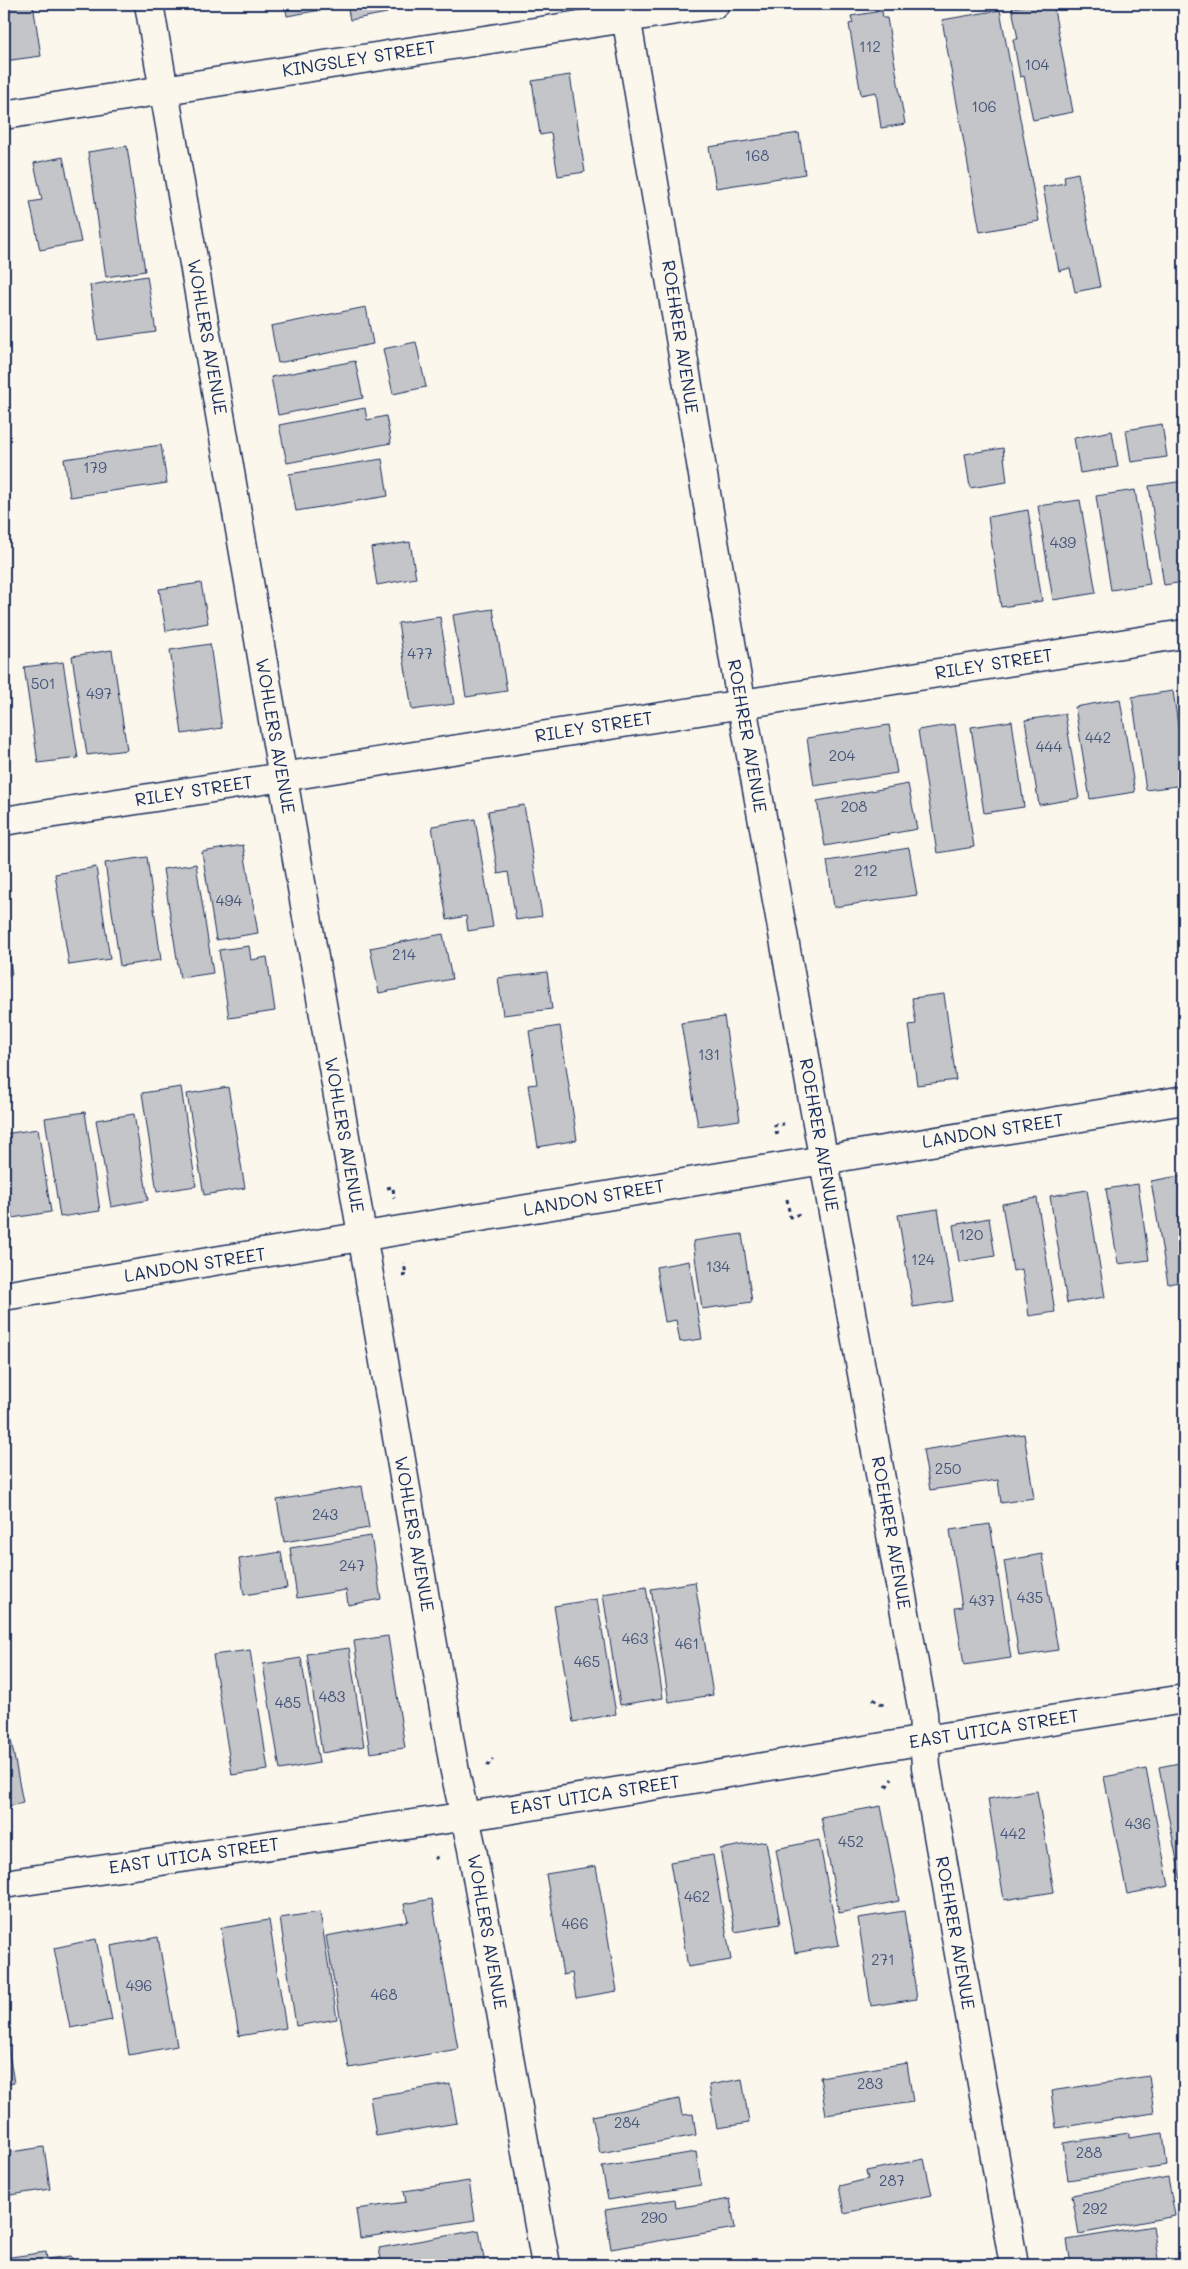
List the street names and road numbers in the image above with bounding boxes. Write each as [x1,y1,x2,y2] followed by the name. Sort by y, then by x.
[280,34,437,82] street label: KINGSLEY STREET
[183,257,233,416] street label: WOHLERS AVENUE
[657,258,705,415] street label: ROEHRER AVENUE
[933,642,1055,684] street label: RILEY STREET
[251,656,301,815] street label: WOHLERS AVENUE
[723,657,773,814] street label: ROEHRER AVENUE
[533,705,655,747] street label: RILEY STREET
[133,769,255,811] street label: RILEY STREET
[320,1055,370,1214] street label: WOHLERS AVENUE
[795,1056,845,1213] street label: ROEHRER AVENUE
[920,1107,1065,1153] street label: LANDON STREET
[521,1173,666,1221] street label: LANDON STREET
[122,1241,267,1287] street label: LANDON STREET
[390,1454,440,1613] street label: WOHLERS AVENUE
[867,1454,917,1611] street label: ROEHRER AVENUE
[907,1703,1081,1753] street label: EAST UTICA STREET
[508,1769,682,1819] street label: EAST UTICA STREET
[107,1831,281,1879] street label: EAST UTICA STREET
[463,1852,513,2011] street label: WOHLERS AVENUE
[931,1854,981,2011] street label: ROEHRER AVENUE

